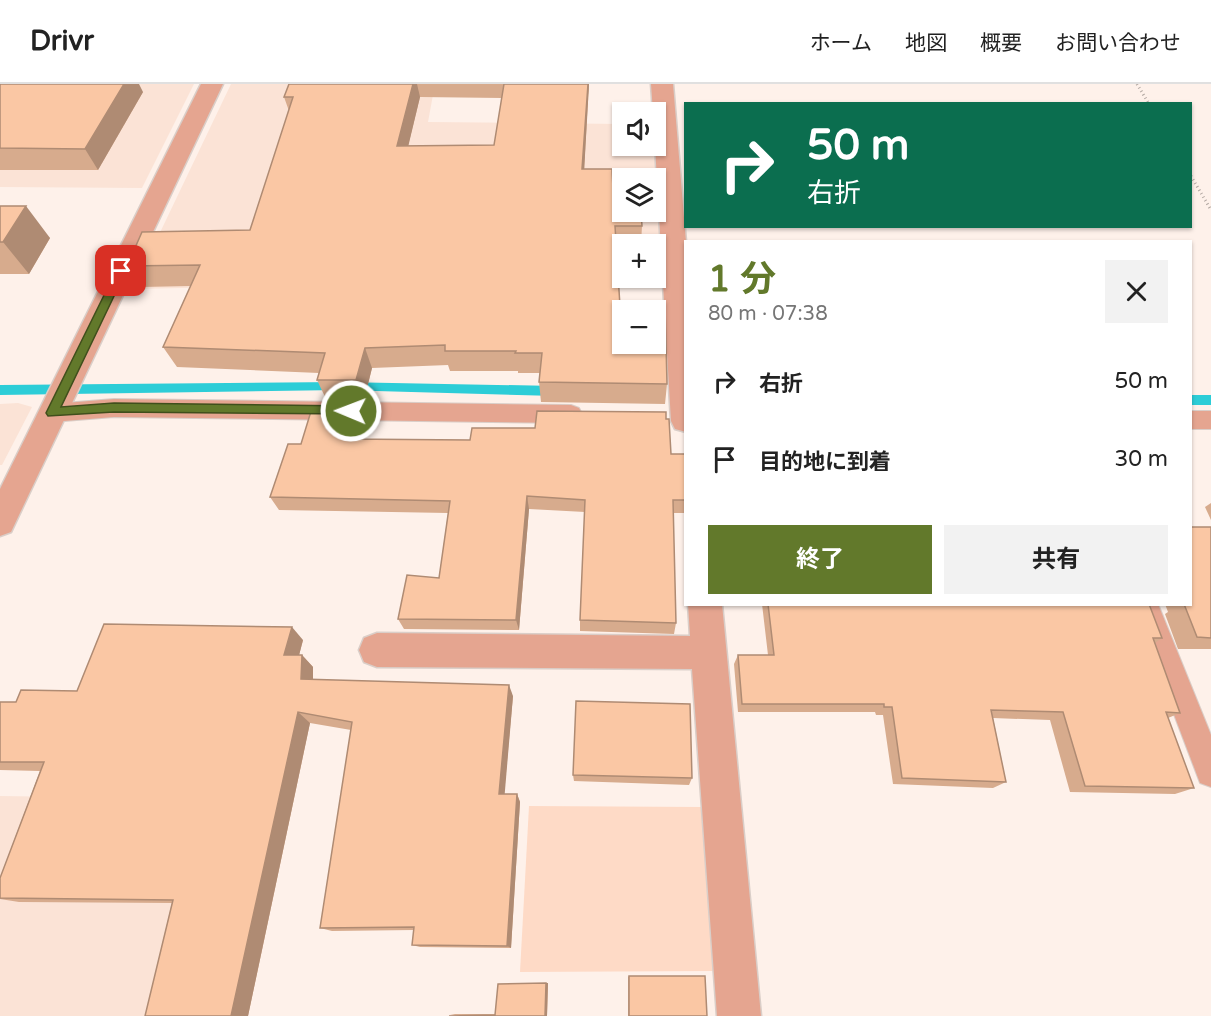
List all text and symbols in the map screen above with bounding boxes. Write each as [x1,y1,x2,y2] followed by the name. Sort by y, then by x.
[30,24,94,58] text: Drivr
[810,31,872,56] text: ホーム
[905,31,947,56] text: 地図
[980,31,1022,56] text: 概要
[1055,31,1181,56] text: お問い合わせ
[612,102,666,354] map controls
[612,102,666,156] button: sound
[807,120,909,171] text: 50 m
[708,126,786,204] icon: right
[612,168,666,222] button: layers
[807,177,861,210] text: 右折
[612,234,666,288] button: +
[95,245,146,296] pin
[104,254,137,287] icon: arrive
[708,258,776,301] text: 1 分
[1105,260,1168,323] button: close
[612,300,666,354] button: −
[708,302,828,326] text: 80 m · 07:38
[708,365,741,398] icon: right
[1114,368,1168,394] text: 50 m
[759,371,803,397] text: 右折
[319,379,383,443] position arrow
[708,443,741,476] icon: arrive
[1114,446,1168,472] text: 30 m
[759,449,891,475] text: 目的地に到着
[708,525,932,594] button: 終了
[944,525,1168,594] button: 共有

